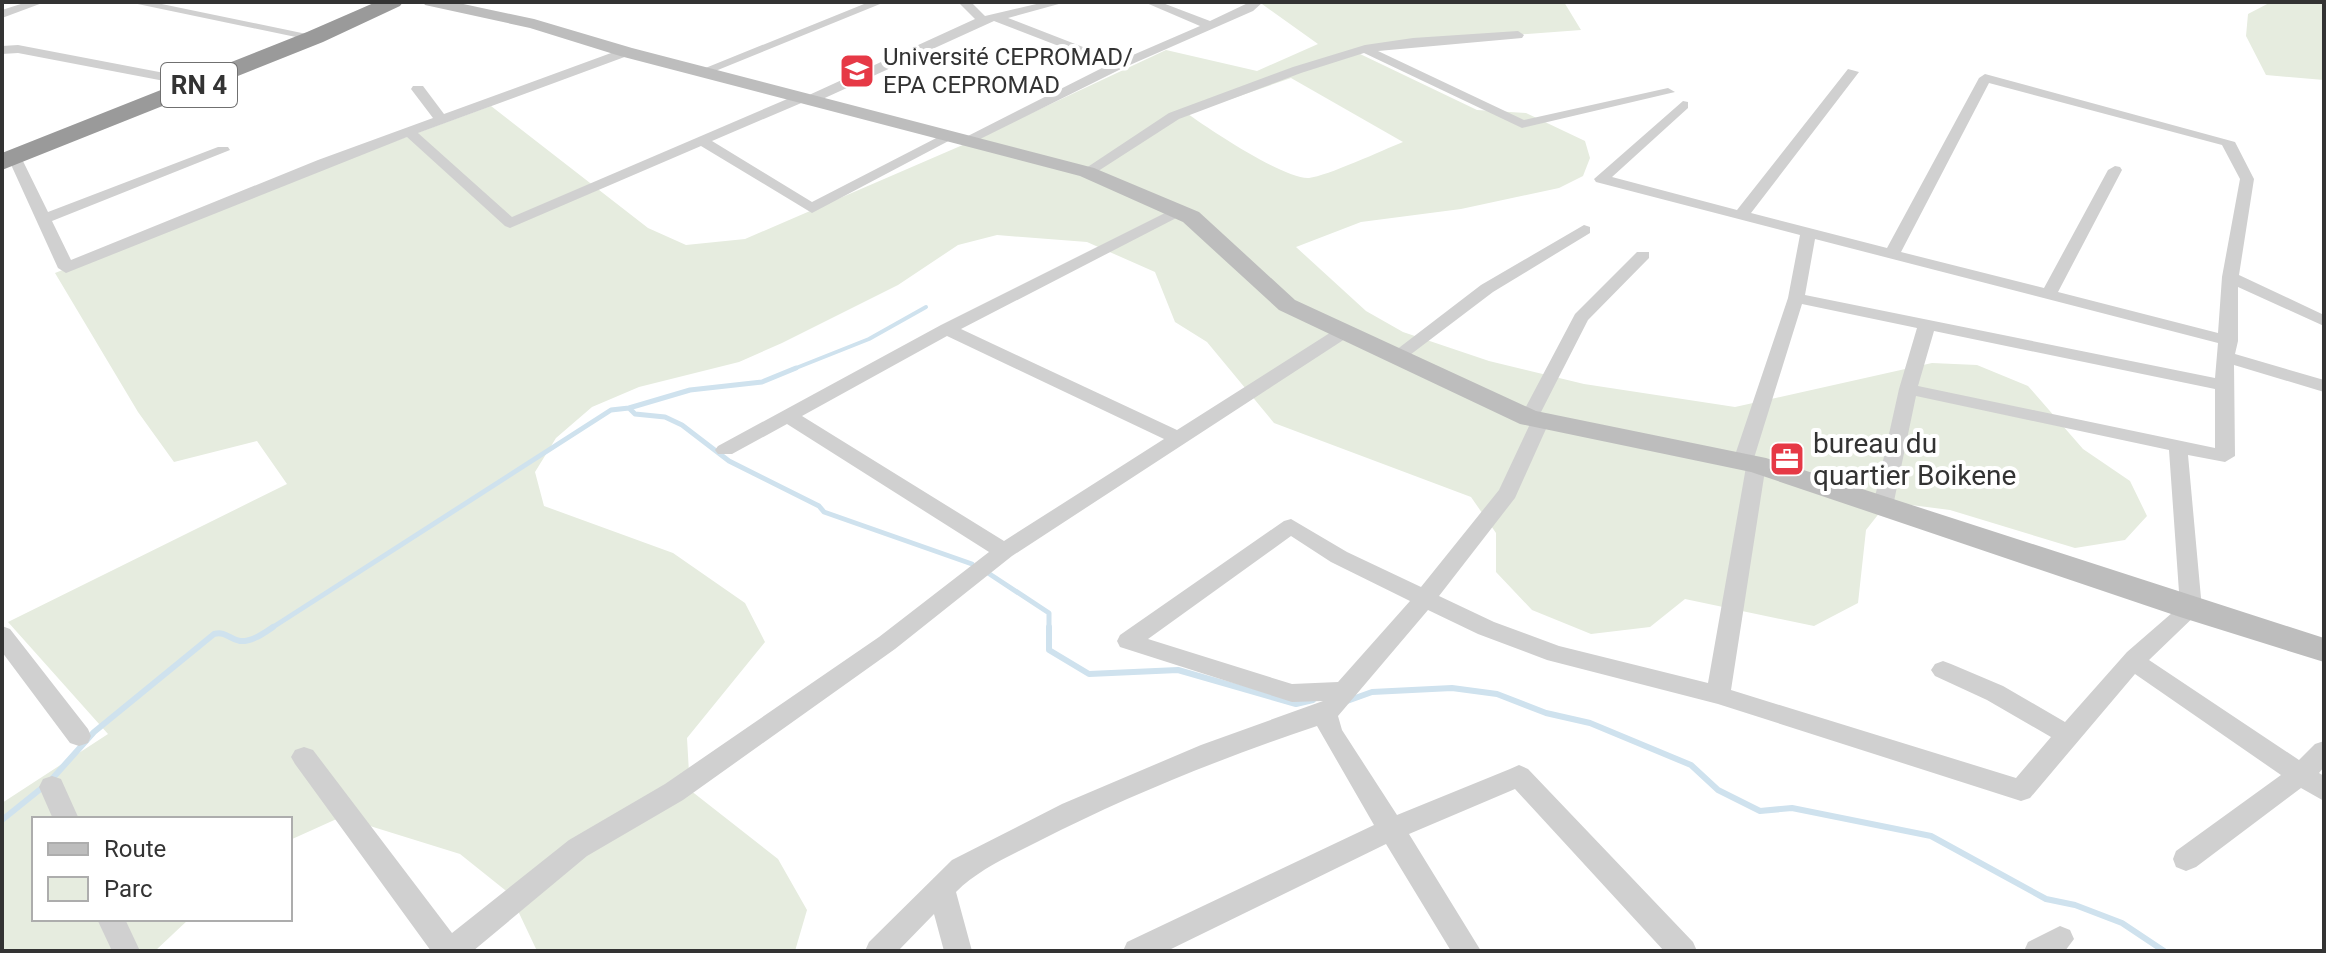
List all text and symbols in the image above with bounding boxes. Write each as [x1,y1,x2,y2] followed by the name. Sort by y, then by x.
[883,43,1133,99] place label: Université CEPROMAD/ EPA CEPROMAD
[838,52,876,90] school or university icon: Université CEPROMAD/ EPA CEPROMAD
[161,63,237,107] road number: RN 4
[1813,427,2016,492] place label: bureau du quartier Boikene
[1768,440,1806,478] office icon: bureau du quartier Boikene
[32,817,292,921] legend
[104,835,166,863] text: Route
[104,875,153,903] text: Parc

